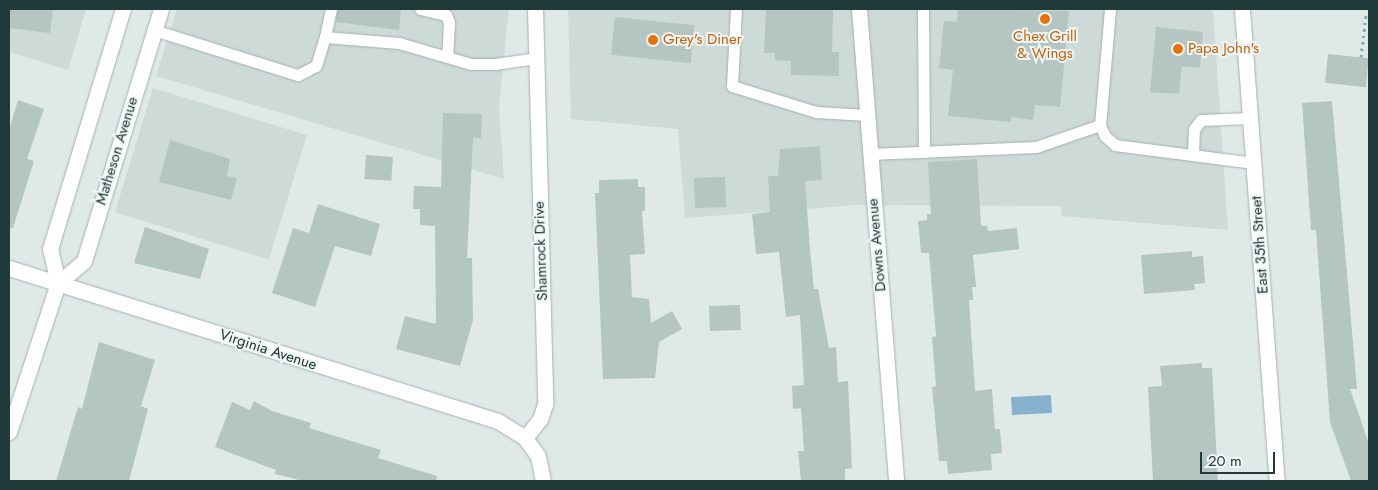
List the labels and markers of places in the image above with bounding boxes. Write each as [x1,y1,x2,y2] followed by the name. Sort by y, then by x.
[1039,13,1051,25] marker: Chex Grill & Wings
[1013,27,1077,62] place label: Chex Grill & Wings
[663,31,742,49] place label: Grey's Diner
[647,34,659,46] marker: Grey's Diner
[1188,40,1259,58] place label: Papa John's
[1172,43,1184,55] marker: Papa John's

